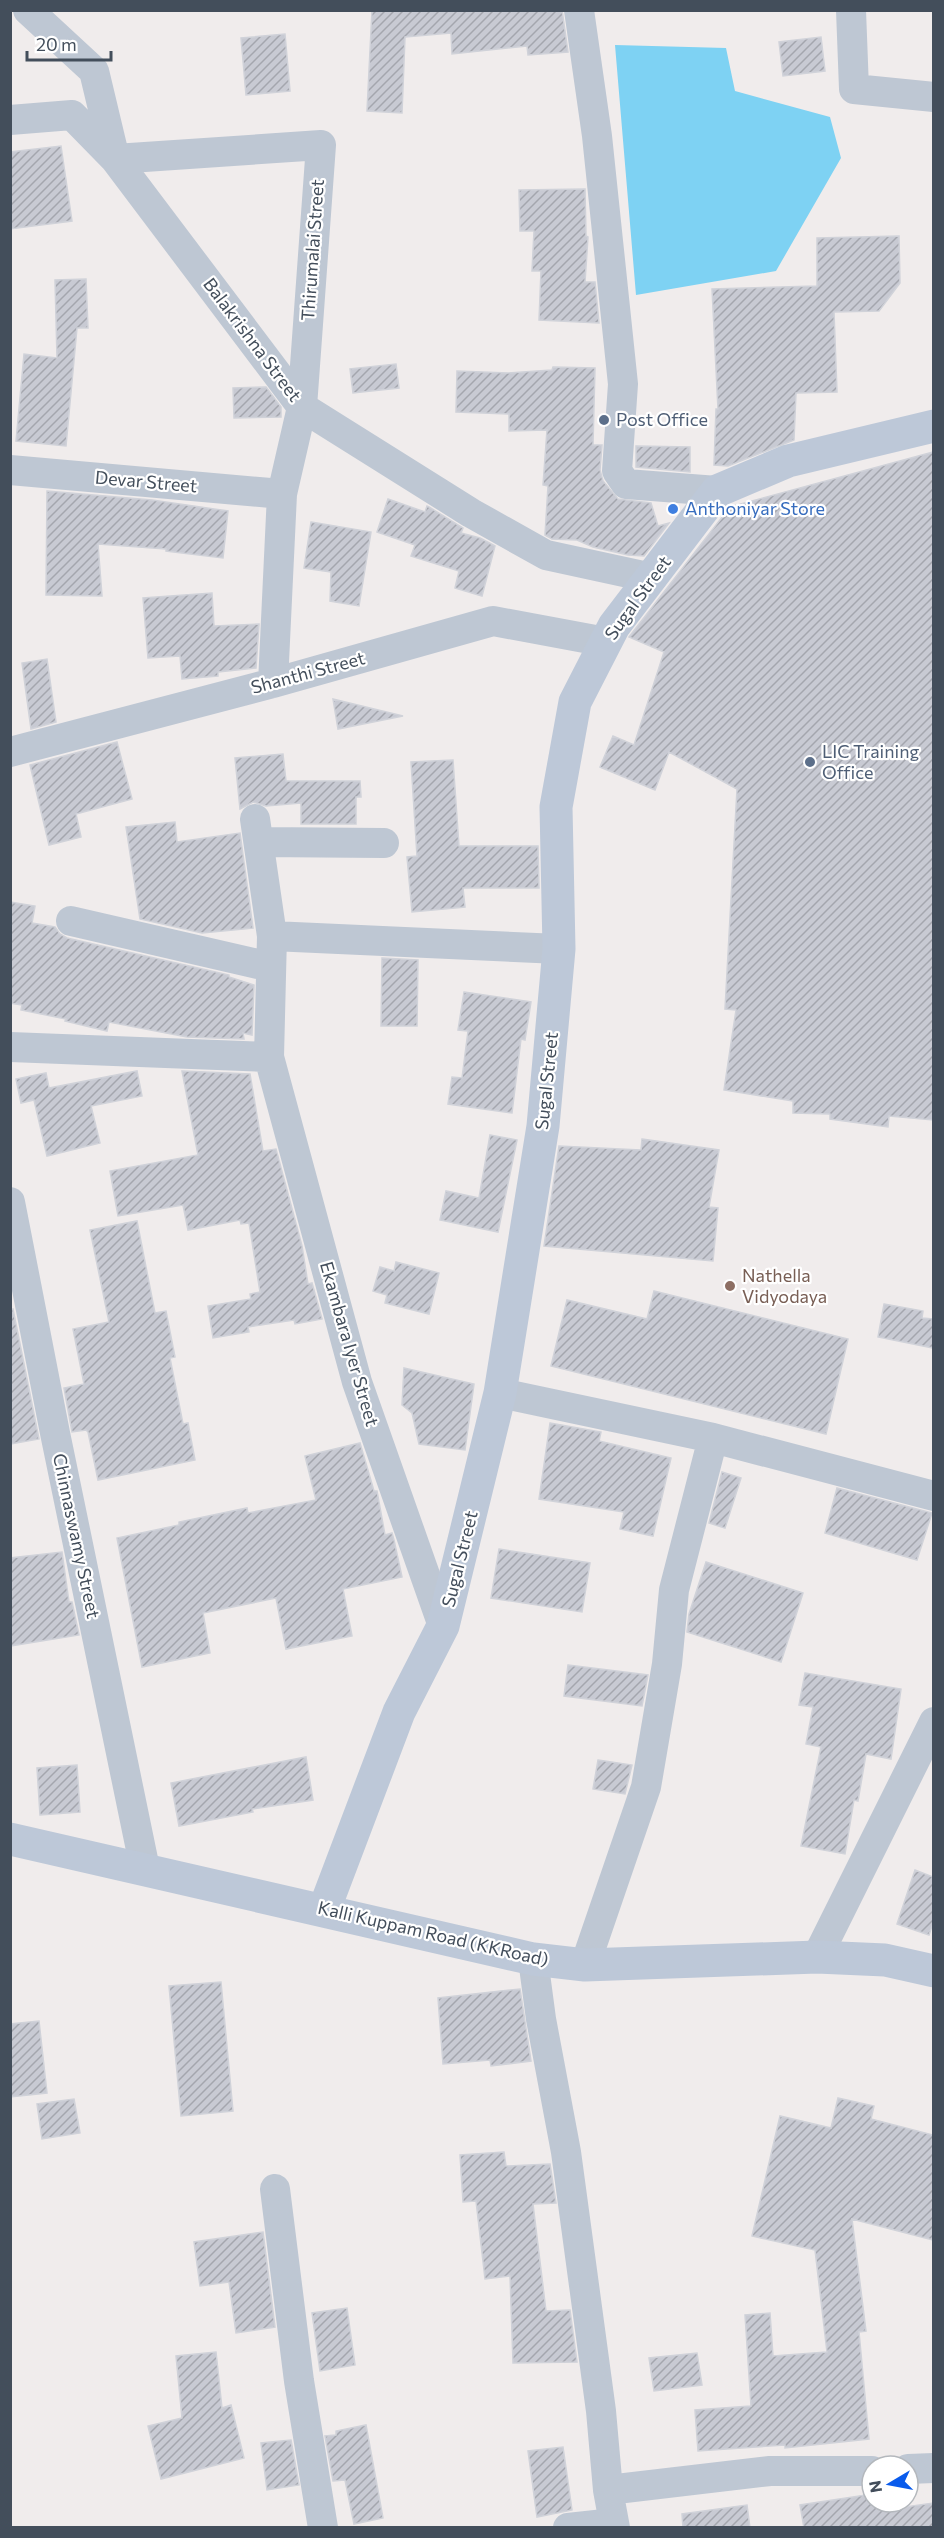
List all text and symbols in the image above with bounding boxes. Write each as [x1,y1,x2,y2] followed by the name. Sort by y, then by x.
[27,24,111,62] scale bar
[36,33,77,55] text: 20 m
[296,178,328,321] street label: Thirumalai Street
[199,273,306,406] street label: Balakrishna Street
[616,408,708,430] place label: Post Office
[597,413,611,427] marker: Post Office
[94,466,198,496] street label: Devar Street
[685,497,825,519] place label: Anthoniyar Store
[666,502,680,516] marker: Anthoniyar Store
[599,551,675,644] street label: Sugal Street
[248,646,367,698] street label: Shanthi Street
[822,740,919,783] place label: LIC Training Office
[803,755,817,769] marker: LIC Training Office
[530,1031,562,1131] street label: Sugal Street
[316,1259,384,1429] street label: Ekambara Iyer Street
[742,1264,827,1307] place label: Nathella Vidyodaya
[723,1279,737,1293] marker: Nathella Vidyodaya
[49,1451,105,1620] street label: Chinnaswamy Street
[436,1508,482,1609] street label: Sugal Street
[316,1896,551,1970] street label: Kalli Kuppam Road (KKRoad)
[860,2454,920,2514] north arrow
[864,2479,885,2494] text: N

